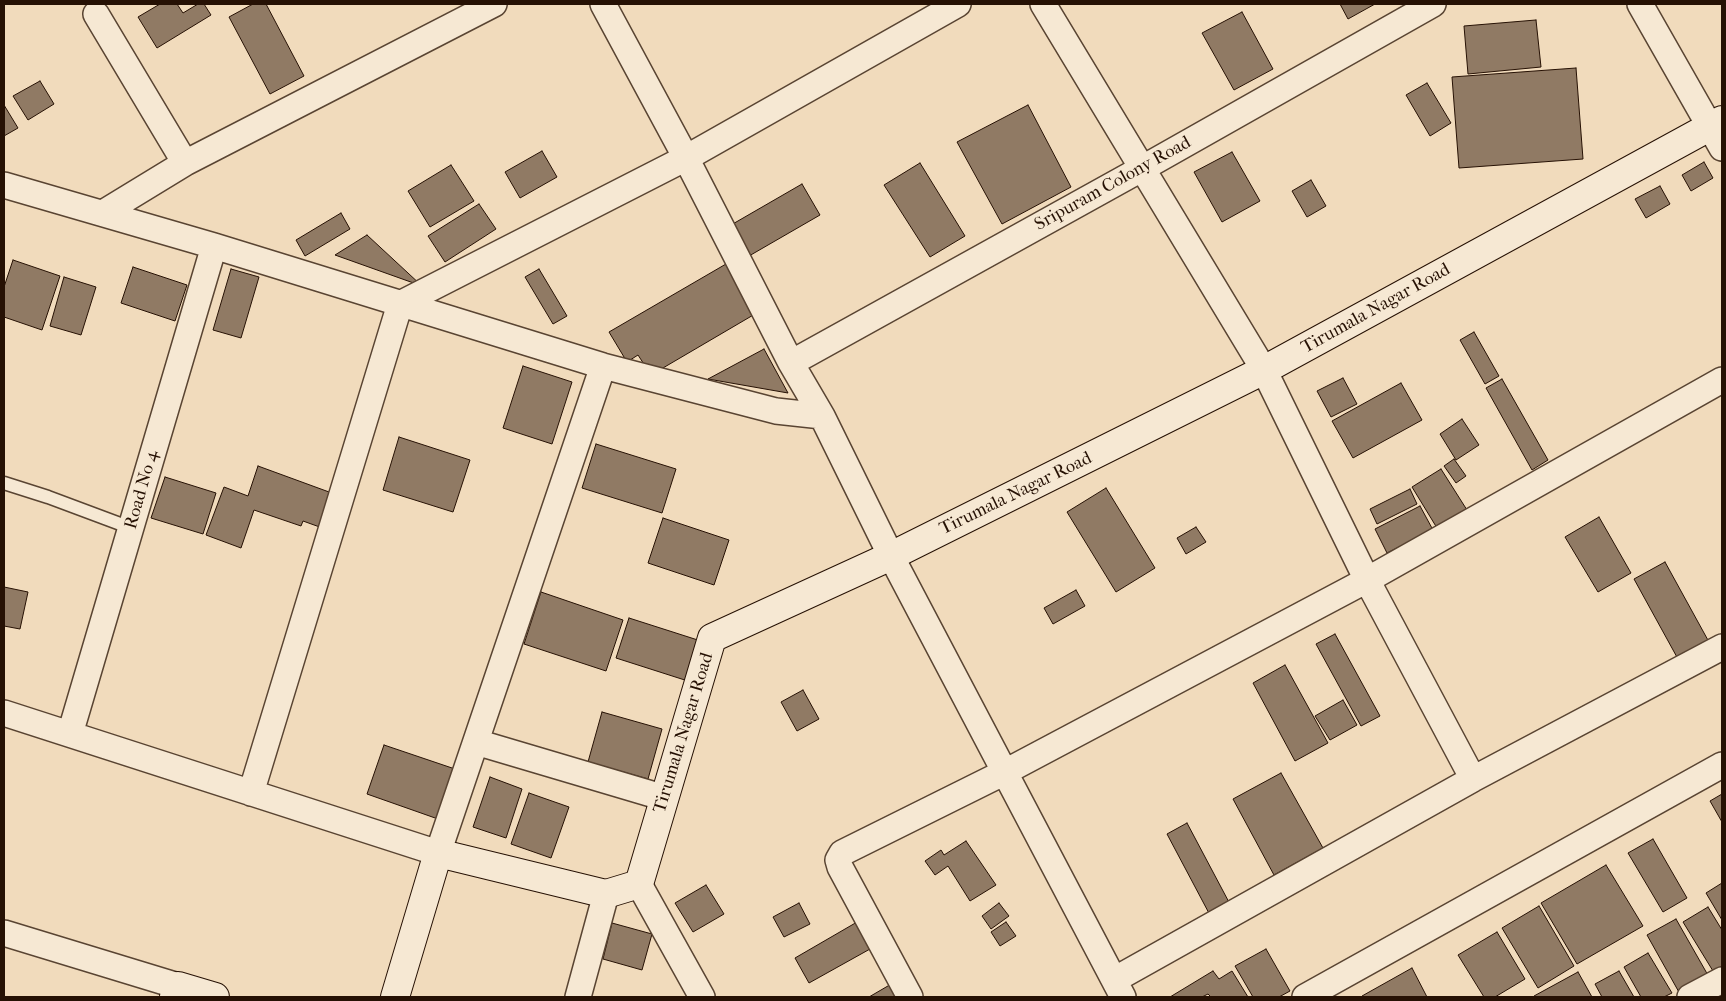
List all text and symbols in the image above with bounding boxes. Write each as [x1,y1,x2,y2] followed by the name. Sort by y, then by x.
[1031,132,1195,236] street label: Sripuram Colony Road
[1298,259,1454,359] street label: Tirumala Nagar Road
[120,448,164,532] street label: Road No 4
[936,448,1096,540] street label: Tirumala Nagar Road
[649,650,719,816] street label: Tirumala Nagar Road

